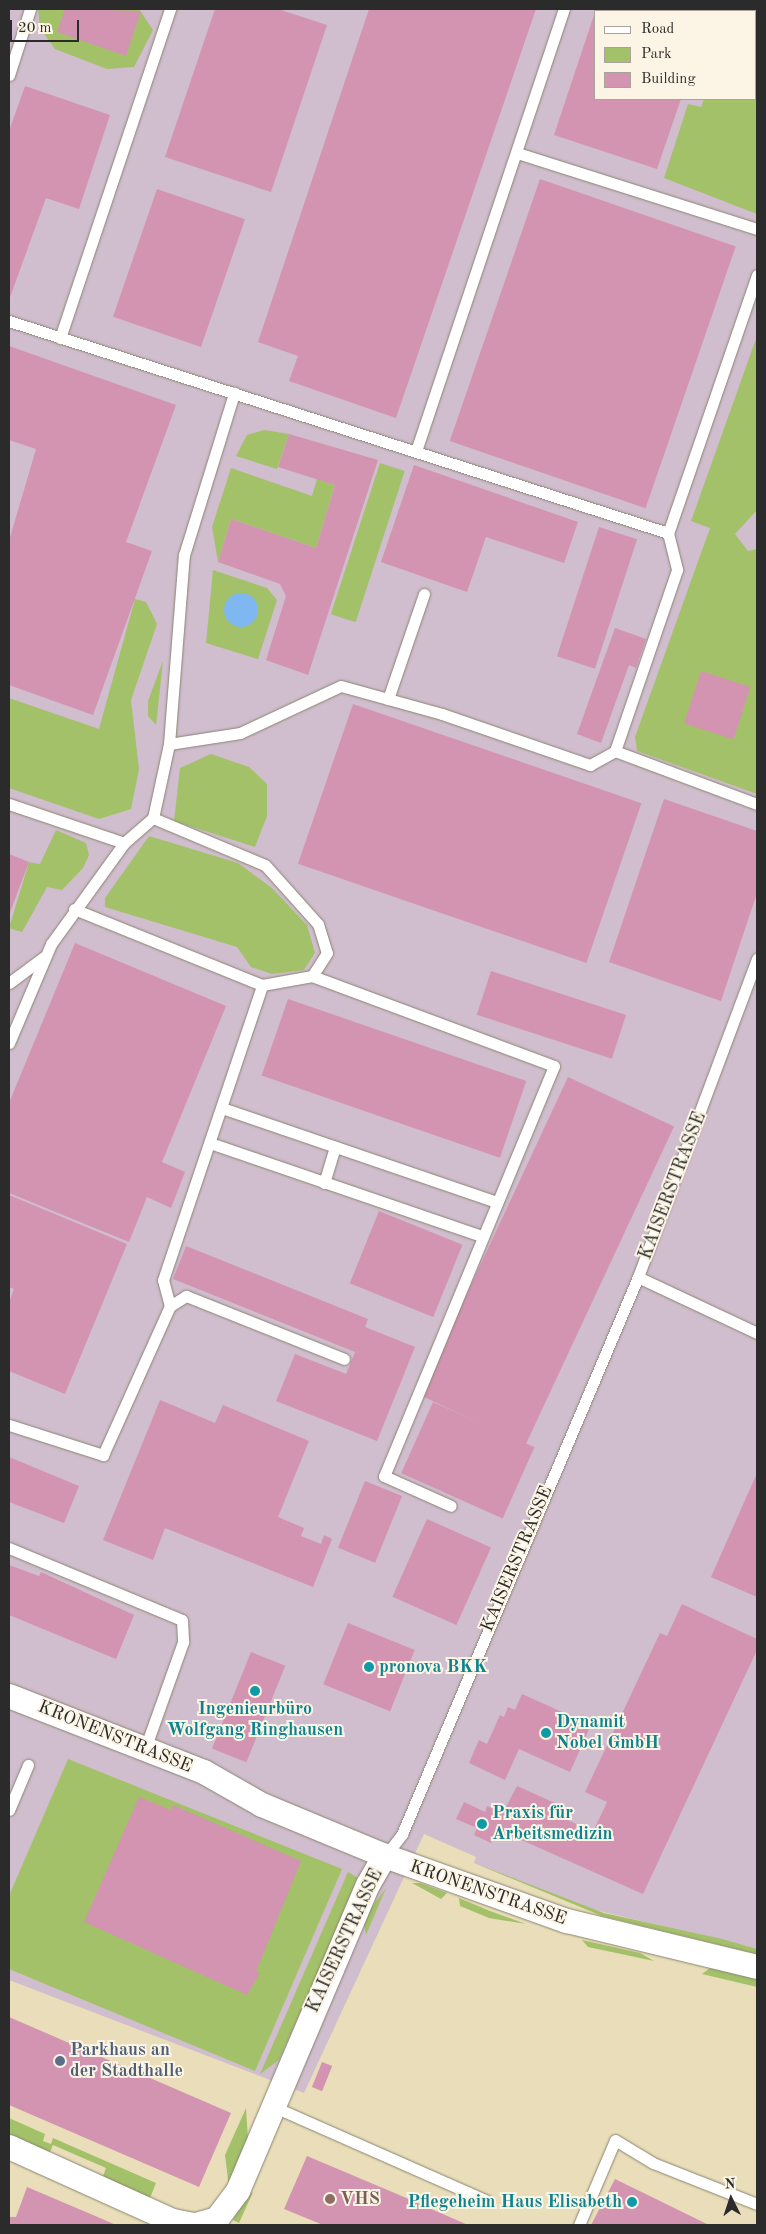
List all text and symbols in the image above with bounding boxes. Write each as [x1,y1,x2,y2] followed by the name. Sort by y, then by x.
[12,10,81,42] scale bar
[594,10,756,100] legend
[18,21,52,36] text: 20 m
[641,22,674,37] text: Road
[641,47,672,62] text: Park
[641,72,696,87] text: Building
[635,1109,711,1263] street label: KAISERSTRASSE
[477,1483,557,1635] street label: KAISERSTRASSE
[379,1656,487,1678] place label: pronova BKK
[363,1661,375,1673] marker: pronova BKK
[249,1685,261,1697] marker: Ingenieurbüro Wolfgang Ringhausen
[35,1696,195,1778] street label: KRONENSTRASSE
[167,1699,343,1742] place label: Ingenieurbüro Wolfgang Ringhausen
[556,1712,659,1755] place label: Dynamit Nobel GmbH
[540,1727,552,1739] marker: Dynamit Nobel GmbH
[492,1803,613,1846] place label: Praxis für Arbeitsmedizin
[476,1818,488,1830] marker: Praxis für Arbeitsmedizin
[407,1856,569,1930] street label: KRONENSTRASSE
[302,1866,388,2016] street label: KAISERSTRASSE
[70,2040,183,2082] place label: Parkhaus an der Stadthalle
[54,2055,66,2067] marker: Parkhaus an der Stadthalle
[706,2174,756,2224] north arrow
[724,2177,736,2191] text: N
[340,2188,380,2210] place label: VHS
[407,2191,622,2213] place label: Pflegeheim Haus Elisabeth
[324,2193,336,2205] marker: VHS
[626,2196,638,2208] marker: Pflegeheim Haus Elisabeth

